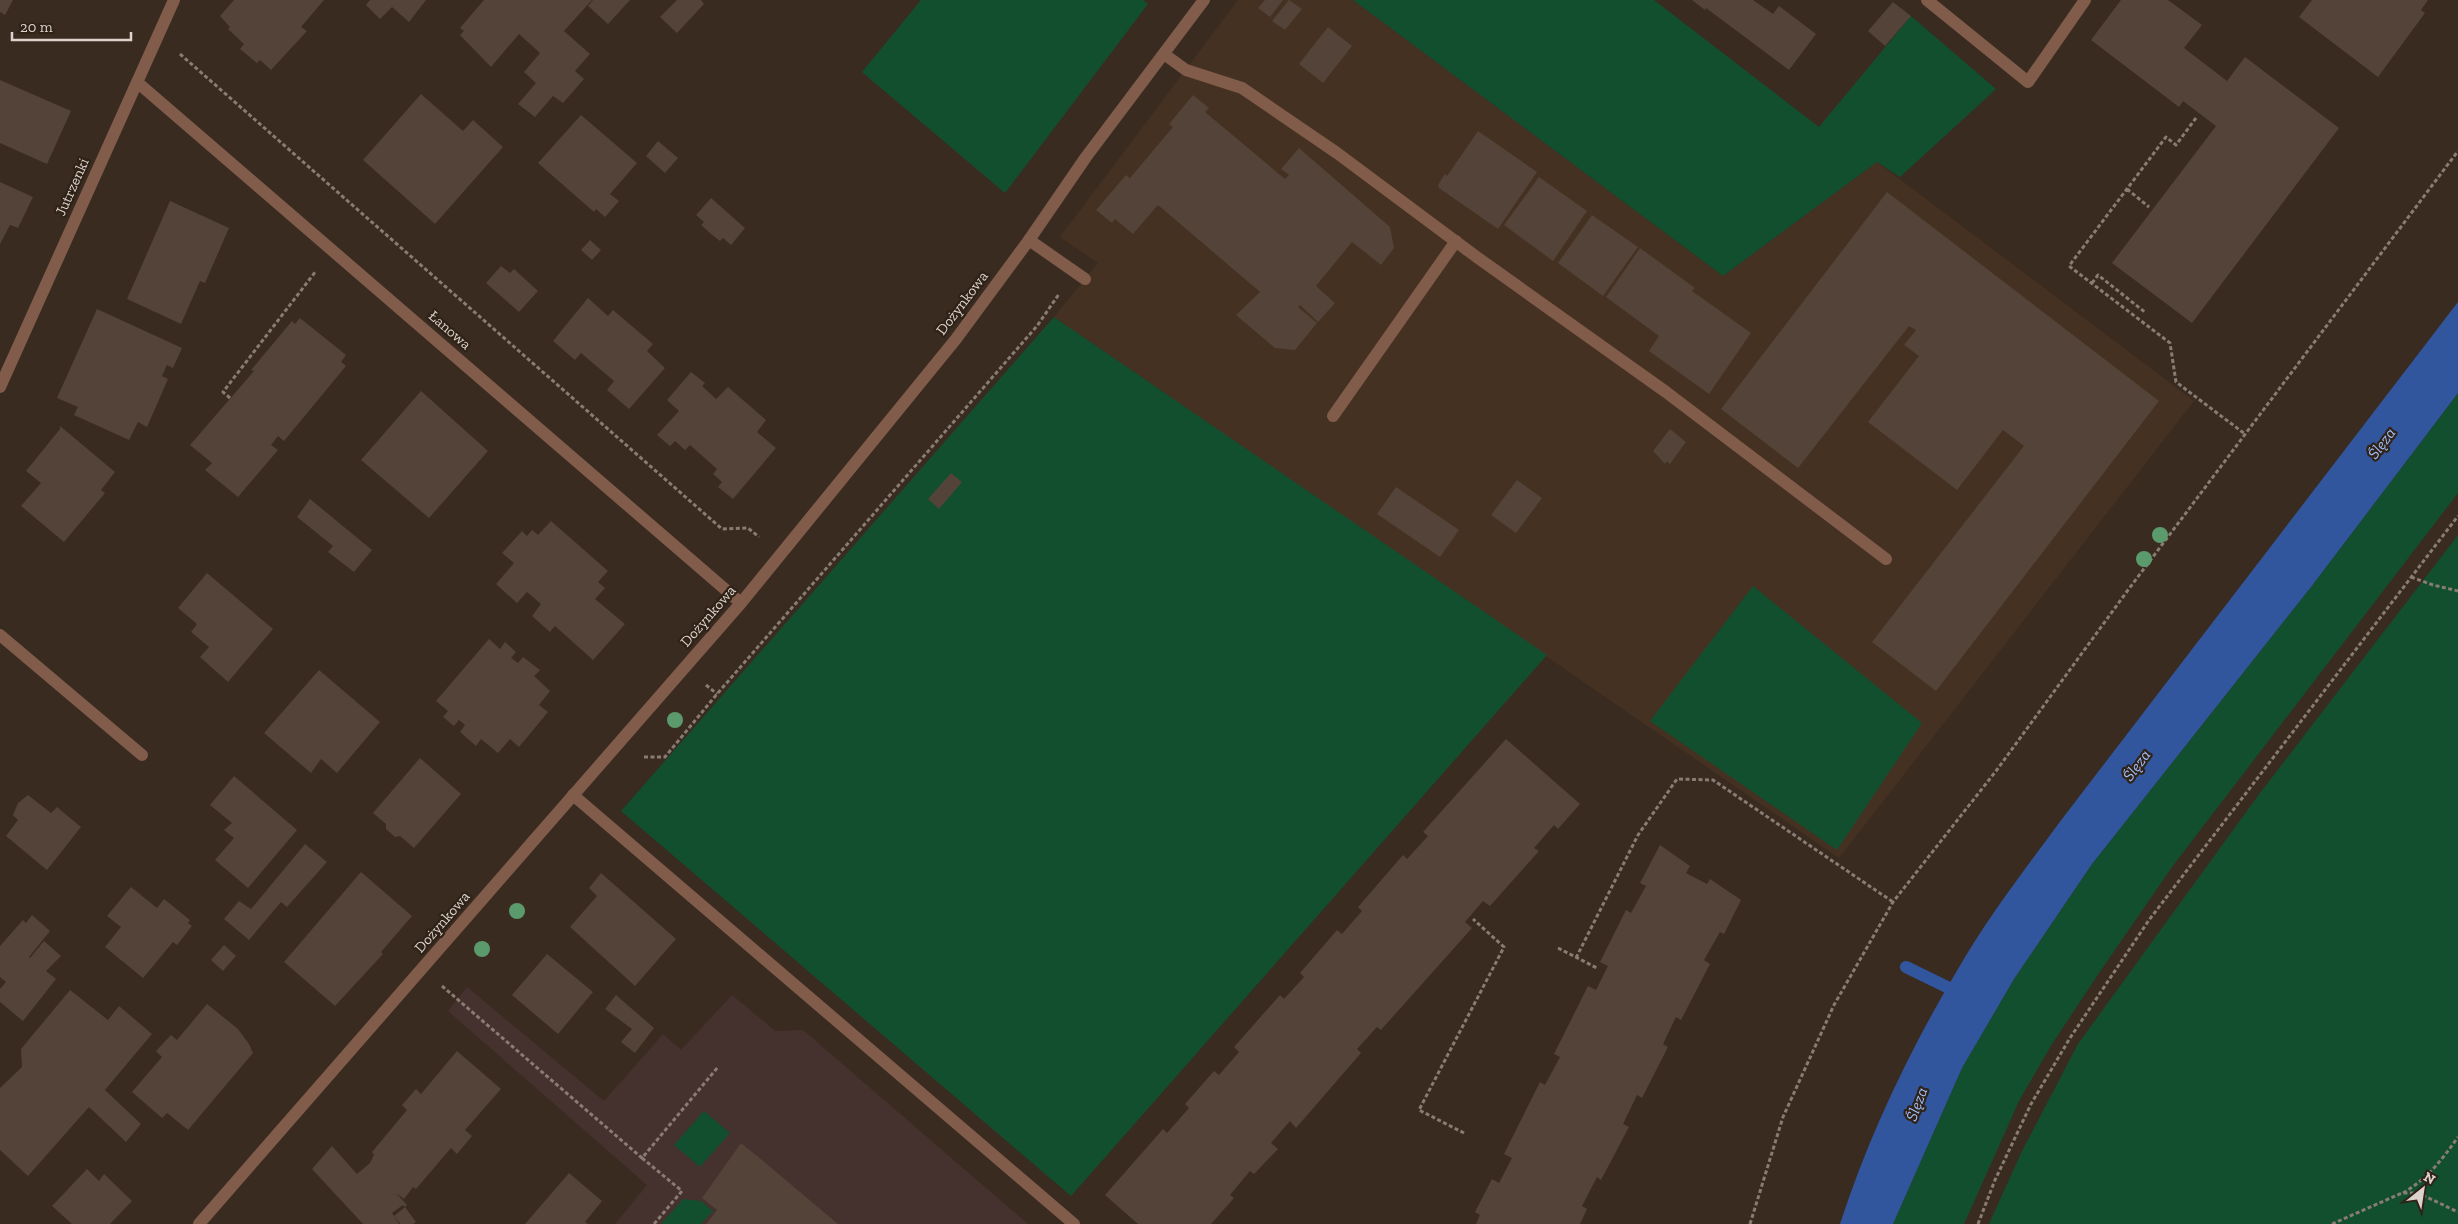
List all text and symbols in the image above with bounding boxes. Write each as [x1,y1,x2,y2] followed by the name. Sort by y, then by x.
[12,10,131,42] scale bar
[20,18,53,36] text: 20 m
[51,155,93,219] street label: Jutrzenki
[932,268,992,338] street label: Dożynkowa
[425,307,475,353] street label: Łanowa
[2363,424,2399,463] water label: Ślęza
[677,582,739,650] street label: Dożynkowa
[2118,746,2154,785] water label: Ślęza
[411,888,473,956] street label: Dożynkowa
[1901,1085,1932,1124] water label: Ślęza
[2398,1164,2448,1214] north arrow
[2420,1168,2438,1188] text: N

